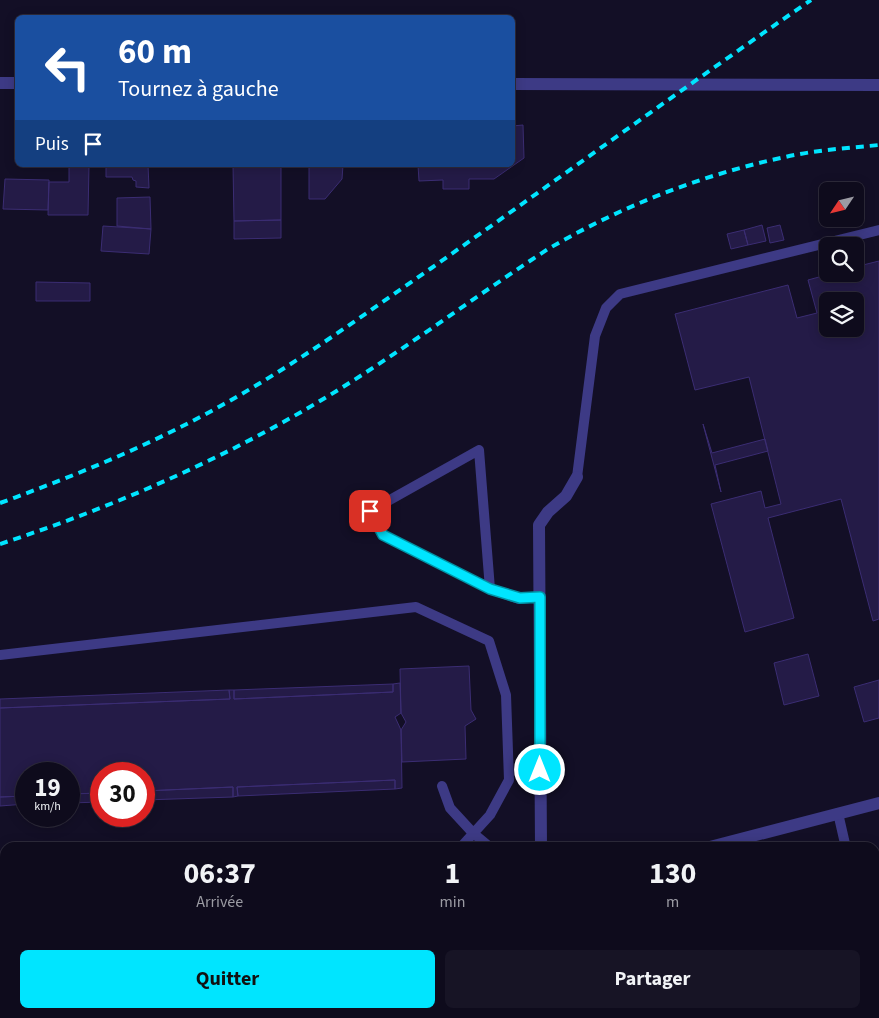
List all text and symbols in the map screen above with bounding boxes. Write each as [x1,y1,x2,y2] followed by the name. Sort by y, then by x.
[118,27,192,77] text: 60 m
[35,35,100,100] icon: left
[118,73,279,105] text: Tournez à gauche
[79,130,107,158] icon: arrive
[35,131,69,158] text: Puis
[819,182,864,228] north arrow
[819,182,864,337] map controls
[819,237,864,282] button: search
[819,292,864,337] button: layers
[349,490,391,532] pin
[356,497,384,525] icon: arrive
[513,743,565,795] position arrow
[90,762,155,827] speed limit sign: 30
[34,770,61,806] text: 19
[34,798,61,815] text: km/h
[184,852,256,895] text: 06:37
[444,852,460,895] text: 1
[649,852,696,895] text: 130
[196,891,243,913] text: Arrivée
[439,891,465,913] text: min
[666,891,679,913] text: m
[20,950,435,1008] button: Quitter
[445,950,860,1008] button: Partager

